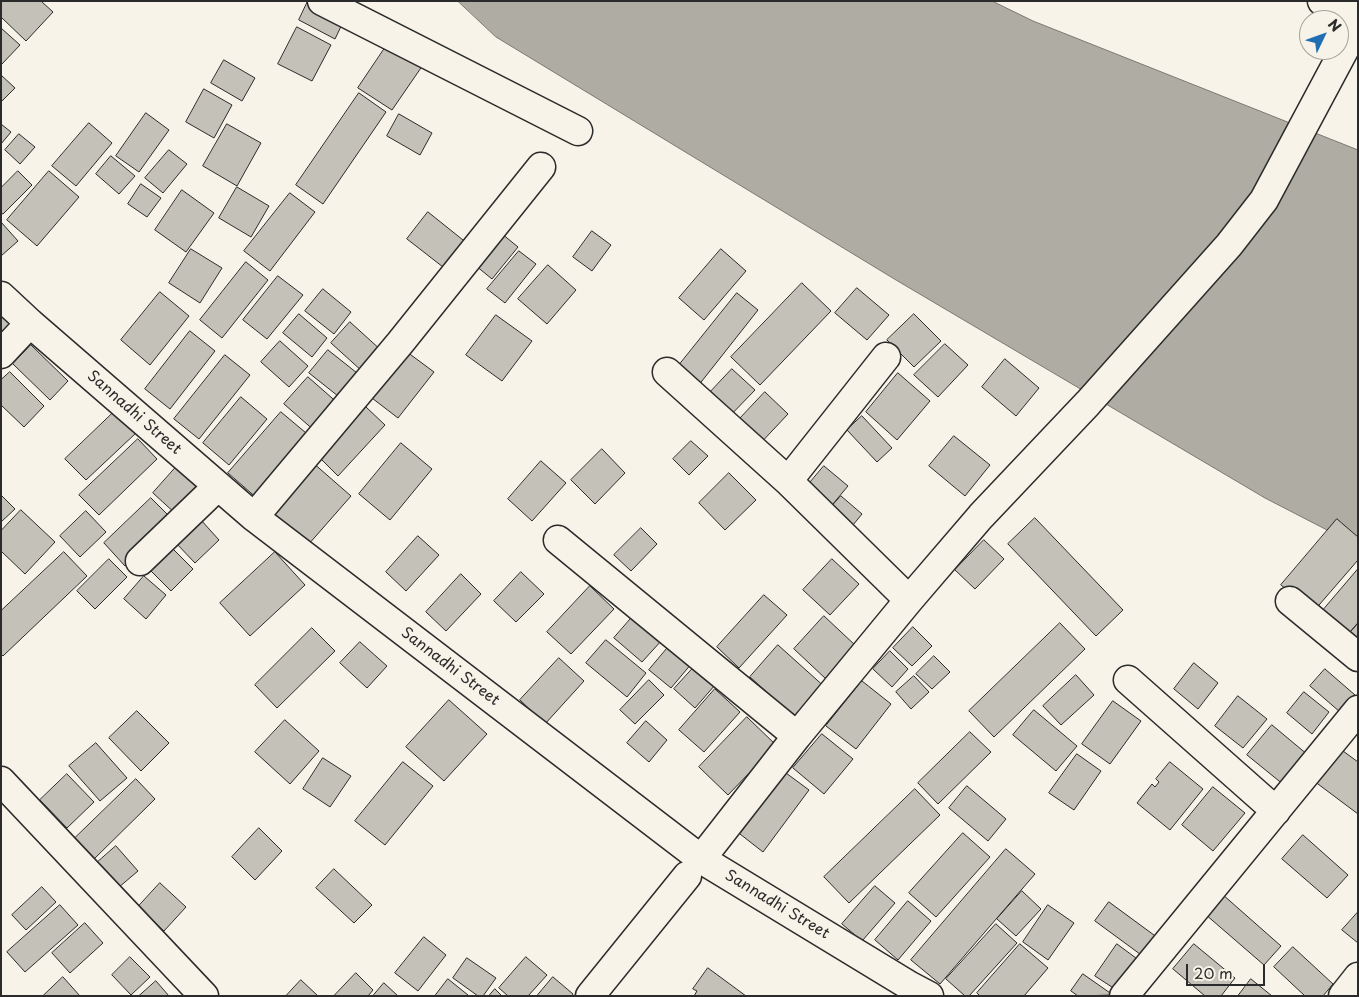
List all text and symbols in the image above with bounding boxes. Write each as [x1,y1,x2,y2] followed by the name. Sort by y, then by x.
[1299,10,1349,60] north arrow
[1323,14,1346,36] text: N
[83,367,185,459] street label: Sannadhi Street
[397,624,503,710] street label: Sannadhi Street
[722,867,832,943] street label: Sannadhi Street
[1189,954,1268,986] scale bar
[1194,961,1233,984] text: 20 m

